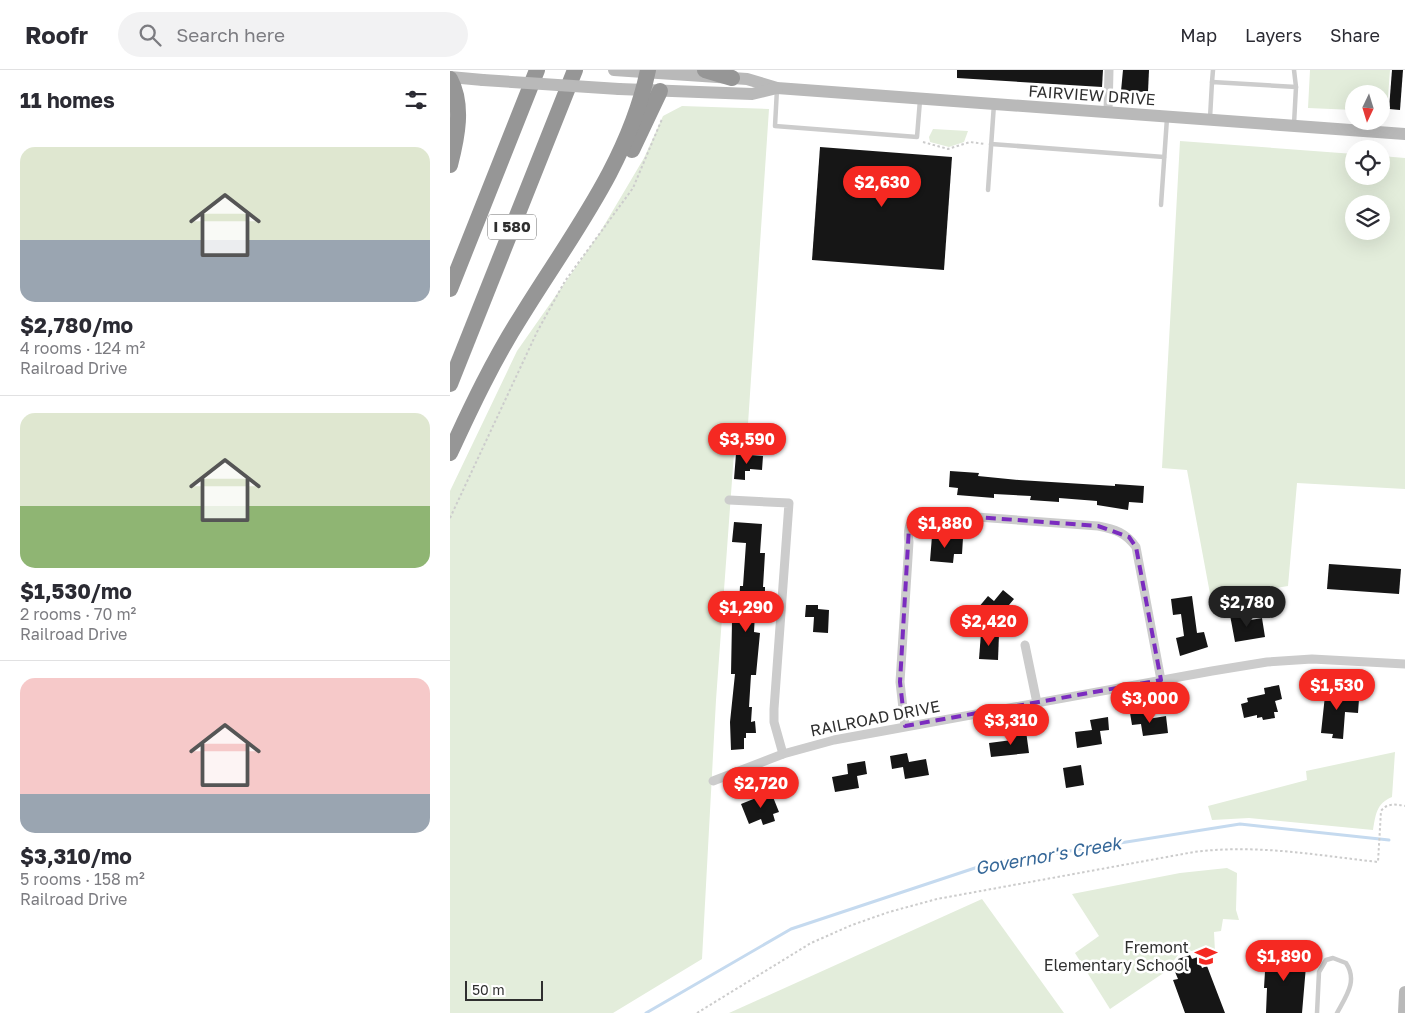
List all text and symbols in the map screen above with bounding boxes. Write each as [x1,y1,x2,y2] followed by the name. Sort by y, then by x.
[118,12,468,57] search box
[25,20,88,49] text: Roofr
[136,21,164,49] icon: search
[176,23,285,46] text: Search here
[1180,24,1217,46] text: Map
[1245,24,1302,46] text: Layers
[1330,24,1380,46] text: Share
[1028,81,1156,109] street label: FAIRVIEW DRIVE
[1345,85,1390,130] north arrow
[1345,85,1390,240] map controls
[402,86,430,114] icon: filters
[20,87,115,113] text: 11 homes
[1345,140,1390,185] button: locate
[841,166,923,208] pin: $2,630
[854,172,910,192] text: $2,630
[180,180,270,270] icon: home
[1345,195,1390,240] button: layers
[488,214,536,240] road number: I 580
[20,312,133,338] text: $2,780/mo
[20,338,145,358] text: 4 rooms · 124 m²
[20,358,127,378] text: Railroad Drive
[706,422,788,465] pin: $3,590
[719,429,775,449] text: $3,590
[180,445,270,535] icon: home
[904,506,986,549] pin: $1,880
[918,513,972,533] text: $1,880
[20,578,132,604] text: $1,530/mo
[1206,586,1288,628] pin: $2,780
[705,590,787,633] pin: $1,290
[1220,592,1274,612] text: $2,780
[719,597,773,617] text: $1,290
[20,604,136,624] text: 2 rooms · 70 m²
[948,604,1030,647] pin: $2,420
[961,611,1017,631] text: $2,420
[20,624,127,644] text: Railroad Drive
[1296,668,1378,711] pin: $1,530
[1310,675,1364,695] text: $1,530
[1109,682,1191,724] pin: $3,000
[1122,688,1178,708] text: $3,000
[808,696,942,740] street label: RAILROAD DRIVE
[970,704,1052,746] pin: $3,310
[180,710,270,800] icon: home
[984,710,1038,730] text: $3,310
[720,766,802,809] pin: $2,720
[734,773,788,793] text: $2,720
[973,831,1124,879] water label: Governor's Creek
[20,843,132,869] text: $3,310/mo
[20,869,145,889] text: 5 rooms · 158 m²
[20,889,127,909] text: Railroad Drive
[1044,937,1189,975] place label: Fremont Elementary School
[1243,940,1325,982] pin: $1,890
[1193,943,1219,969] school or university icon: Fremont Elementary School
[1257,946,1311,966] text: $1,890
[465,978,542,1001] scale bar
[472,981,505,998] text: 50 m

